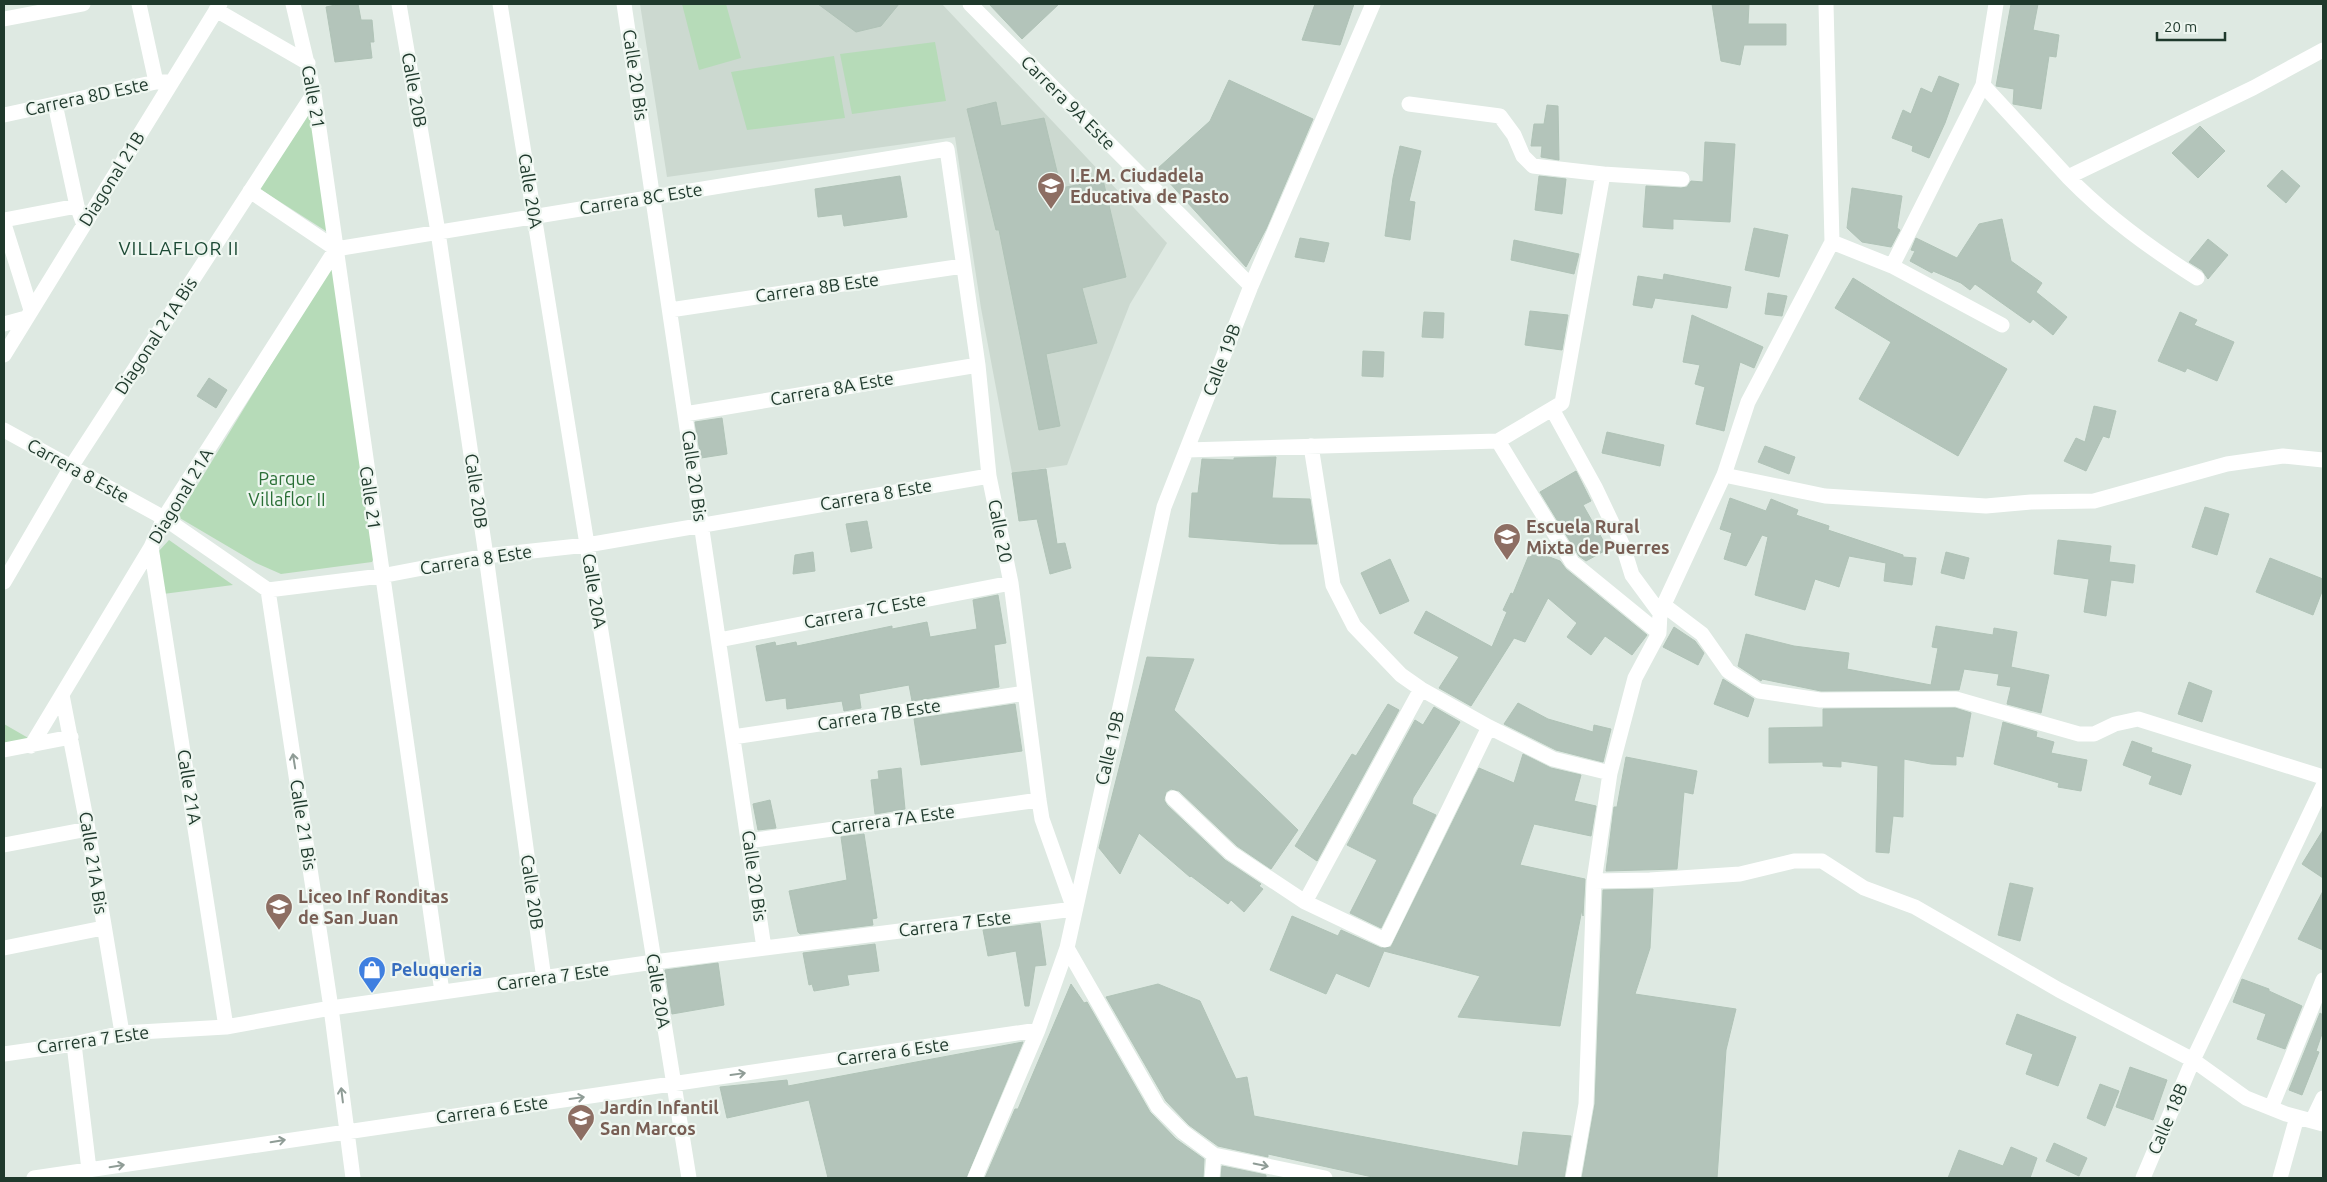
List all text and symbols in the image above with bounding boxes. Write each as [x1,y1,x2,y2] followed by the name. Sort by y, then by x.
[2157,10,2224,42] scale bar
[2164,18,2197,35] text: 20 m
[620,28,652,122] street label: Calle 20 Bis
[399,51,431,129] street label: Calle 20B
[1017,51,1120,154] street label: Carrera 9A Este
[299,64,329,130] street label: Calle 21
[23,73,150,119] street label: Carrera 8D Este
[74,128,148,229] street label: Diagonal 21B
[515,152,547,230] street label: Calle 20A
[1070,165,1229,206] place label: I.E.M. Ciudadela Educativa de Pasto
[1036,171,1066,210] school or university icon: I.E.M. Ciudadela Educativa de Pasto
[578,178,704,218] street label: Carrera 8C Este
[119,237,239,259] district label: VILLAFLOR II
[754,268,880,306] street label: Carrera 8B Este
[110,273,201,398] street label: Diagonal 21A Bis
[1198,321,1244,398] street label: Calle 19B
[769,367,895,409] street label: Carrera 8A Este
[679,429,711,523] street label: Calle 20 Bis
[24,434,133,506] street label: Carrera 8 Este
[144,444,217,547] street label: Diagonal 21A
[462,452,492,530] street label: Calle 20B
[357,465,385,531] street label: Calle 21
[248,468,326,509] park label: Parque Villaflor II
[818,474,933,514] street label: Carrera 8 Este
[985,497,1017,564] street label: Calle 20
[1526,516,1670,557] place label: Escuela Rural Mixta de Puerres
[1492,522,1522,561] school or university icon: Escuela Rural Mixta de Puerres
[418,540,533,578] street label: Carrera 8 Este
[579,552,611,630] street label: Calle 20A
[802,588,928,632] street label: Carrera 7C Este
[816,694,942,734] street label: Carrera 7B Este
[1091,709,1127,787] street label: Calle 19B
[174,748,206,826] street label: Calle 21A
[288,754,298,770] one-way arrow
[287,778,321,872] street label: Calle 21 Bis
[830,800,956,838] street label: Carrera 7A Este
[76,810,112,916] street label: Calle 21A Bis
[739,829,771,923] street label: Calle 20 Bis
[518,853,548,931] street label: Calle 20B
[298,886,449,927] place label: Liceo Inf Ronditas de San Juan
[264,892,294,931] school or university icon: Liceo Inf Ronditas de San Juan
[897,906,1012,940] street label: Carrera 7 Este
[643,952,675,1030] street label: Calle 20A
[357,955,387,994] shop icon: Peluqueria
[495,958,610,994] street label: Carrera 7 Este
[391,959,482,979] place label: Peluqueria
[35,1021,150,1057] street label: Carrera 7 Este
[835,1033,950,1069] street label: Carrera 6 Este
[730,1069,746,1079] one-way arrow
[2143,1080,2191,1157] street label: Calle 18B
[337,1088,347,1104] one-way arrow
[434,1091,549,1127] street label: Carrera 6 Este
[569,1093,585,1103] one-way arrow
[600,1097,719,1138] place label: Jardín Infantil San Marcos
[566,1103,596,1142] school or university icon: Jardín Infantil San Marcos
[269,1136,285,1146] one-way arrow
[109,1161,125,1171] one-way arrow
[1253,1161,1269,1170] one-way arrow

